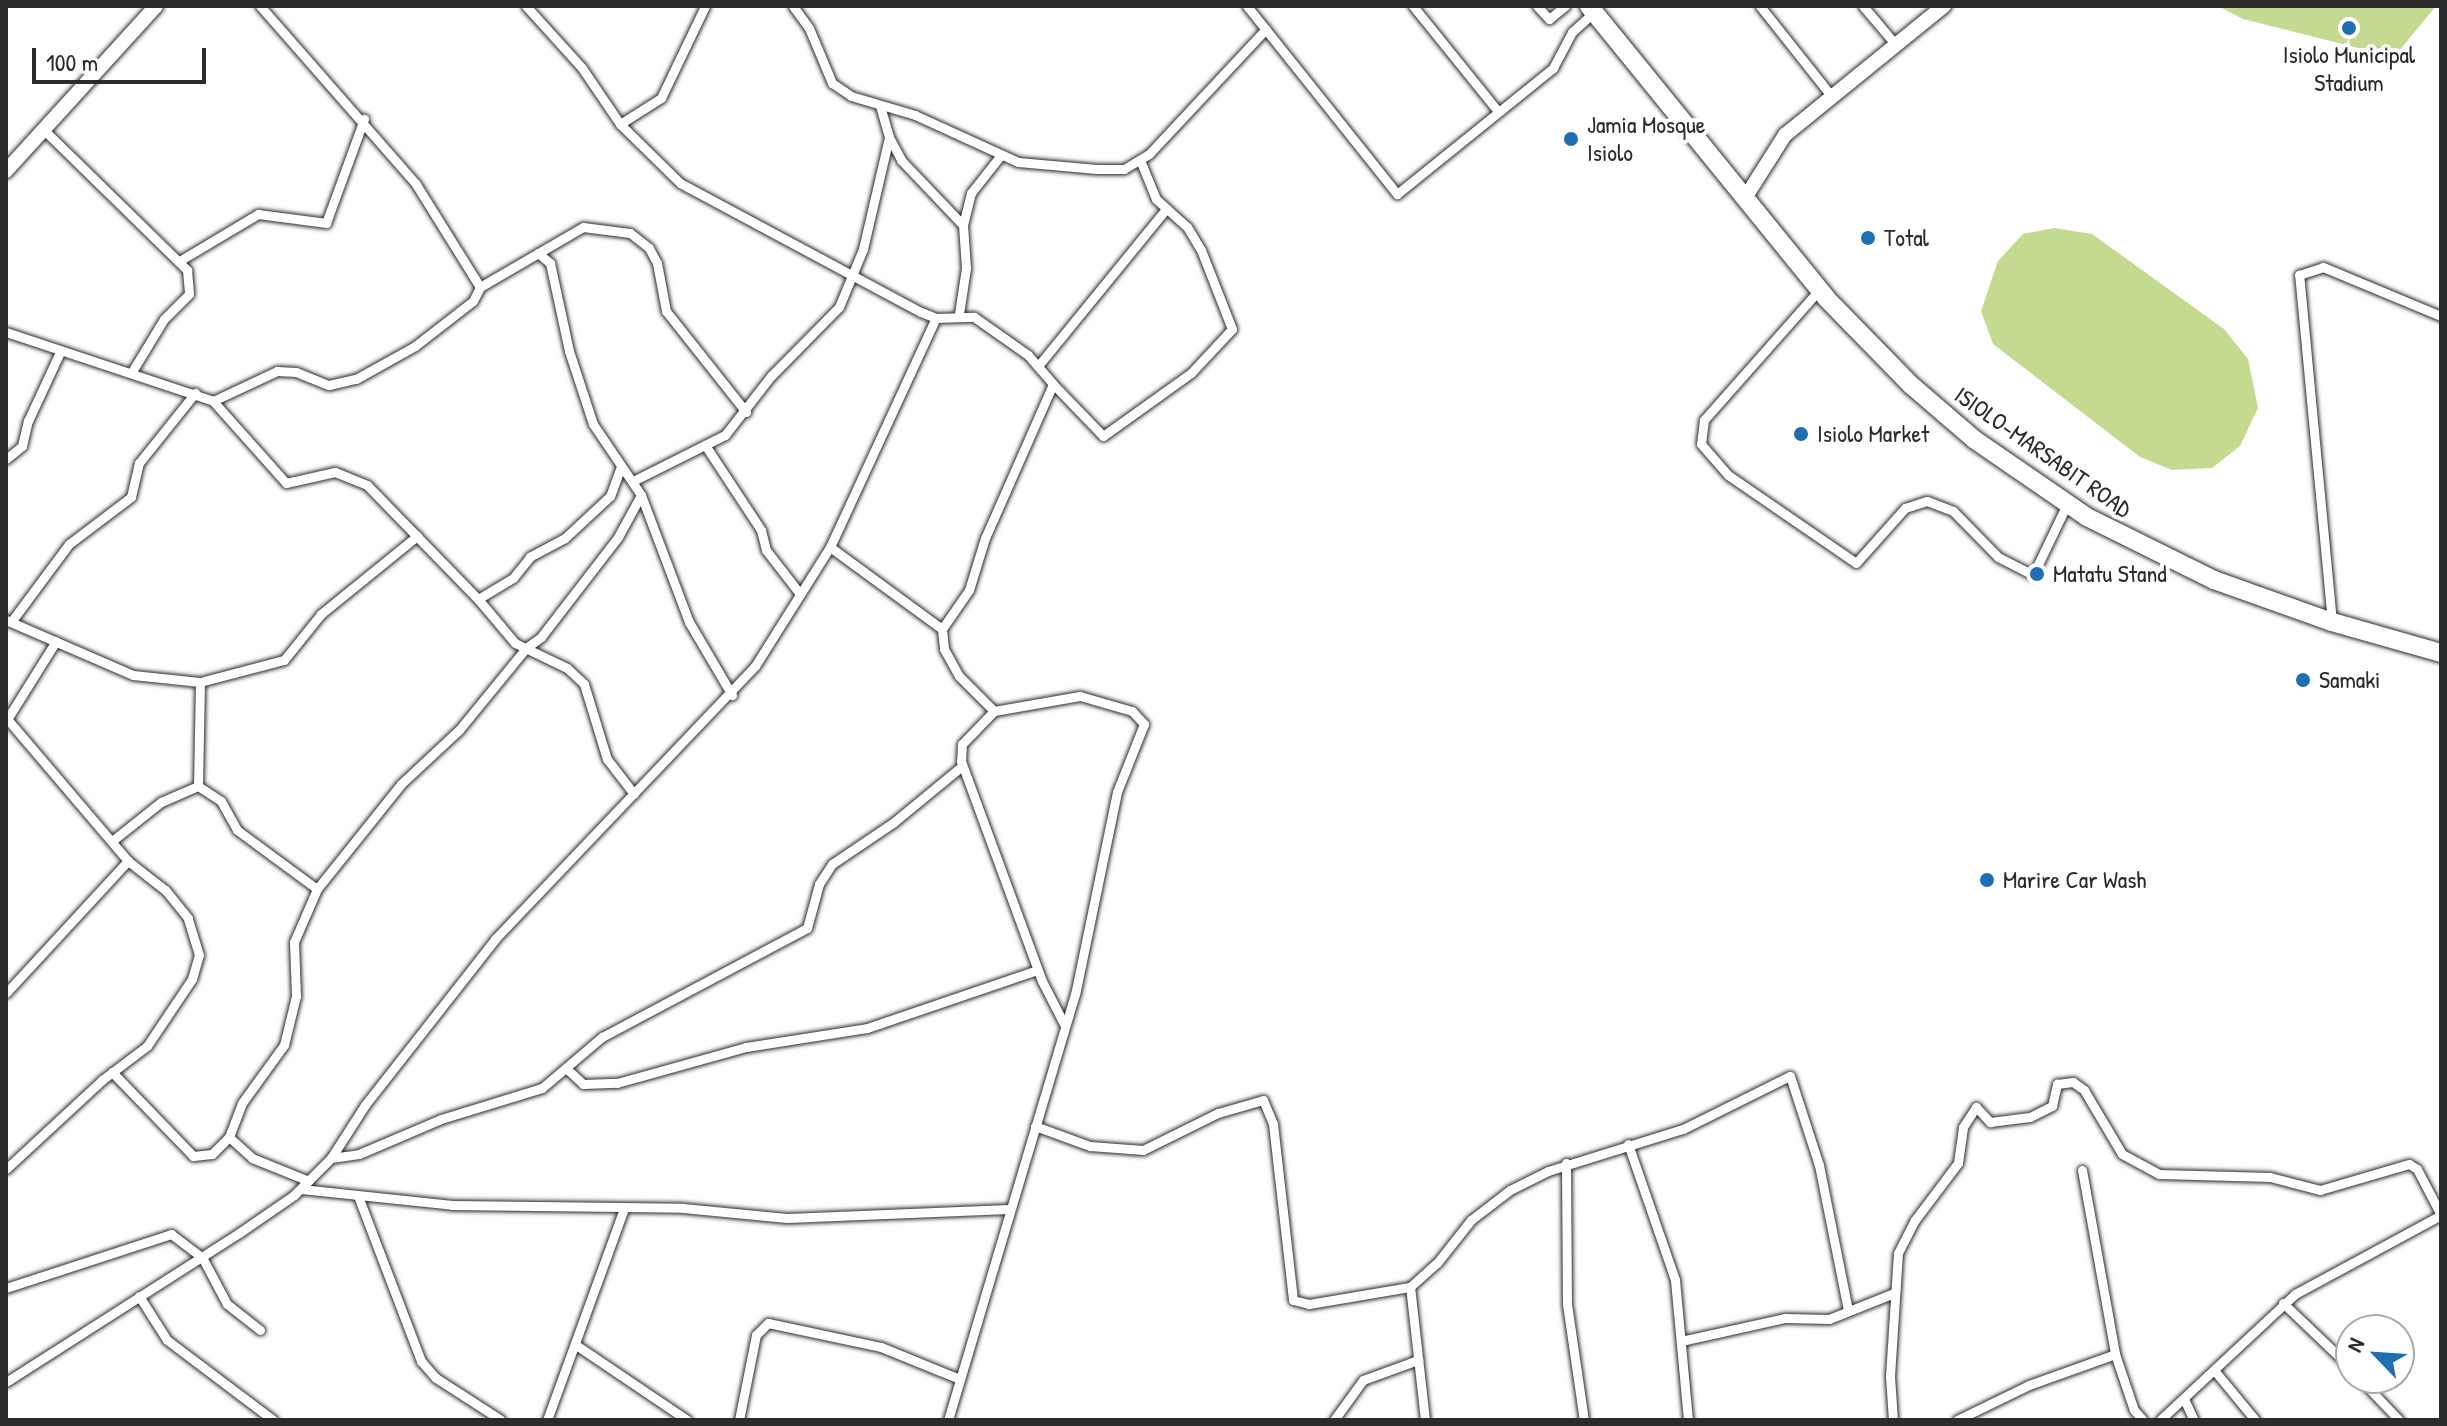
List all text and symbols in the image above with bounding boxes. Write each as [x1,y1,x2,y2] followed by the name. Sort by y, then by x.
[2340,19,2358,37] marker: Isiolo Municipal Stadium
[36,32,210,82] scale bar
[2283,41,2415,97] place label: Isiolo Municipal Stadium
[46,46,98,78] text: 100 m
[1587,111,1705,167] place label: Jamia Mosque Isiolo
[1562,130,1580,148] marker: Jamia Mosque Isiolo
[1884,224,1929,252] place label: Total
[1859,229,1877,247] marker: Total
[1949,380,2137,524] street label: ISIOLO-MARSABIT ROAD
[1817,420,1929,448] place label: Isiolo Market
[1792,425,1810,443] marker: Isiolo Market
[2053,560,2167,588] place label: Matatu Stand
[2028,565,2046,583] marker: Matatu Stand
[2319,666,2380,694] place label: Samaki
[2294,671,2312,689] marker: Samaki
[2003,866,2146,894] place label: Marire Car Wash
[1978,871,1996,889] marker: Marire Car Wash
[2335,1314,2415,1394] north arrow
[2339,1333,2371,1356] text: N

